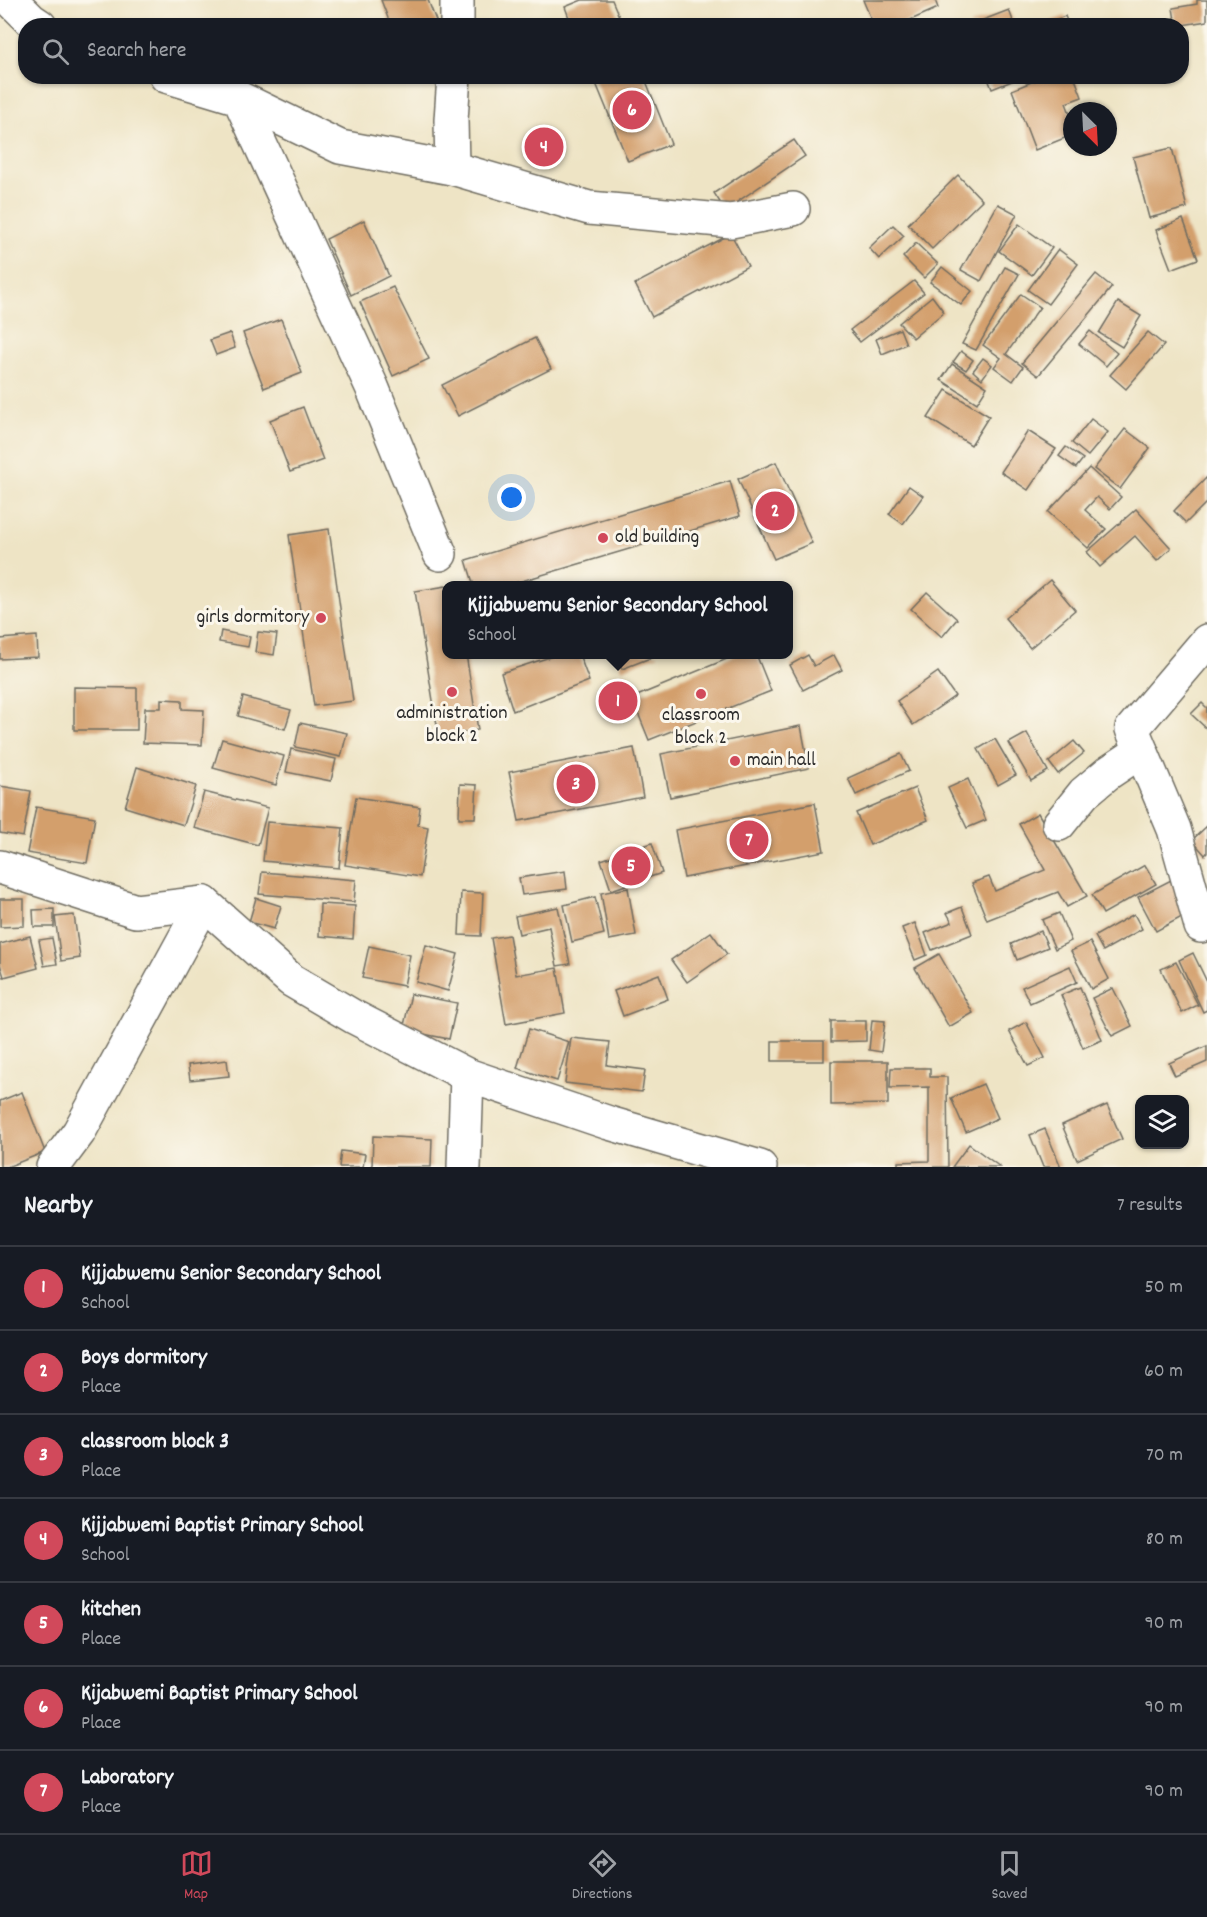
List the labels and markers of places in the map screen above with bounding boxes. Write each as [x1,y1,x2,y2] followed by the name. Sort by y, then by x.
[612,88,652,132] pin: 6
[524,124,564,170] pin: 4
[756,488,794,534] pin: 2
[615,524,699,552] place label: old building
[596,531,610,545] marker: old building
[197,604,310,632] place label: girls dormitory
[314,611,328,625] marker: girls dormitory
[598,678,638,724] pin: 1
[445,685,459,699] marker: administration block 2
[694,687,708,701] marker: classroom block 2
[397,700,507,751] place label: administration block 2
[662,702,740,753] place label: classroom block 2
[747,747,816,775] place label: main hall
[728,754,742,768] marker: main hall
[556,762,596,806] pin: 3
[730,818,768,862] pin: 7
[612,844,650,888] pin: 5

